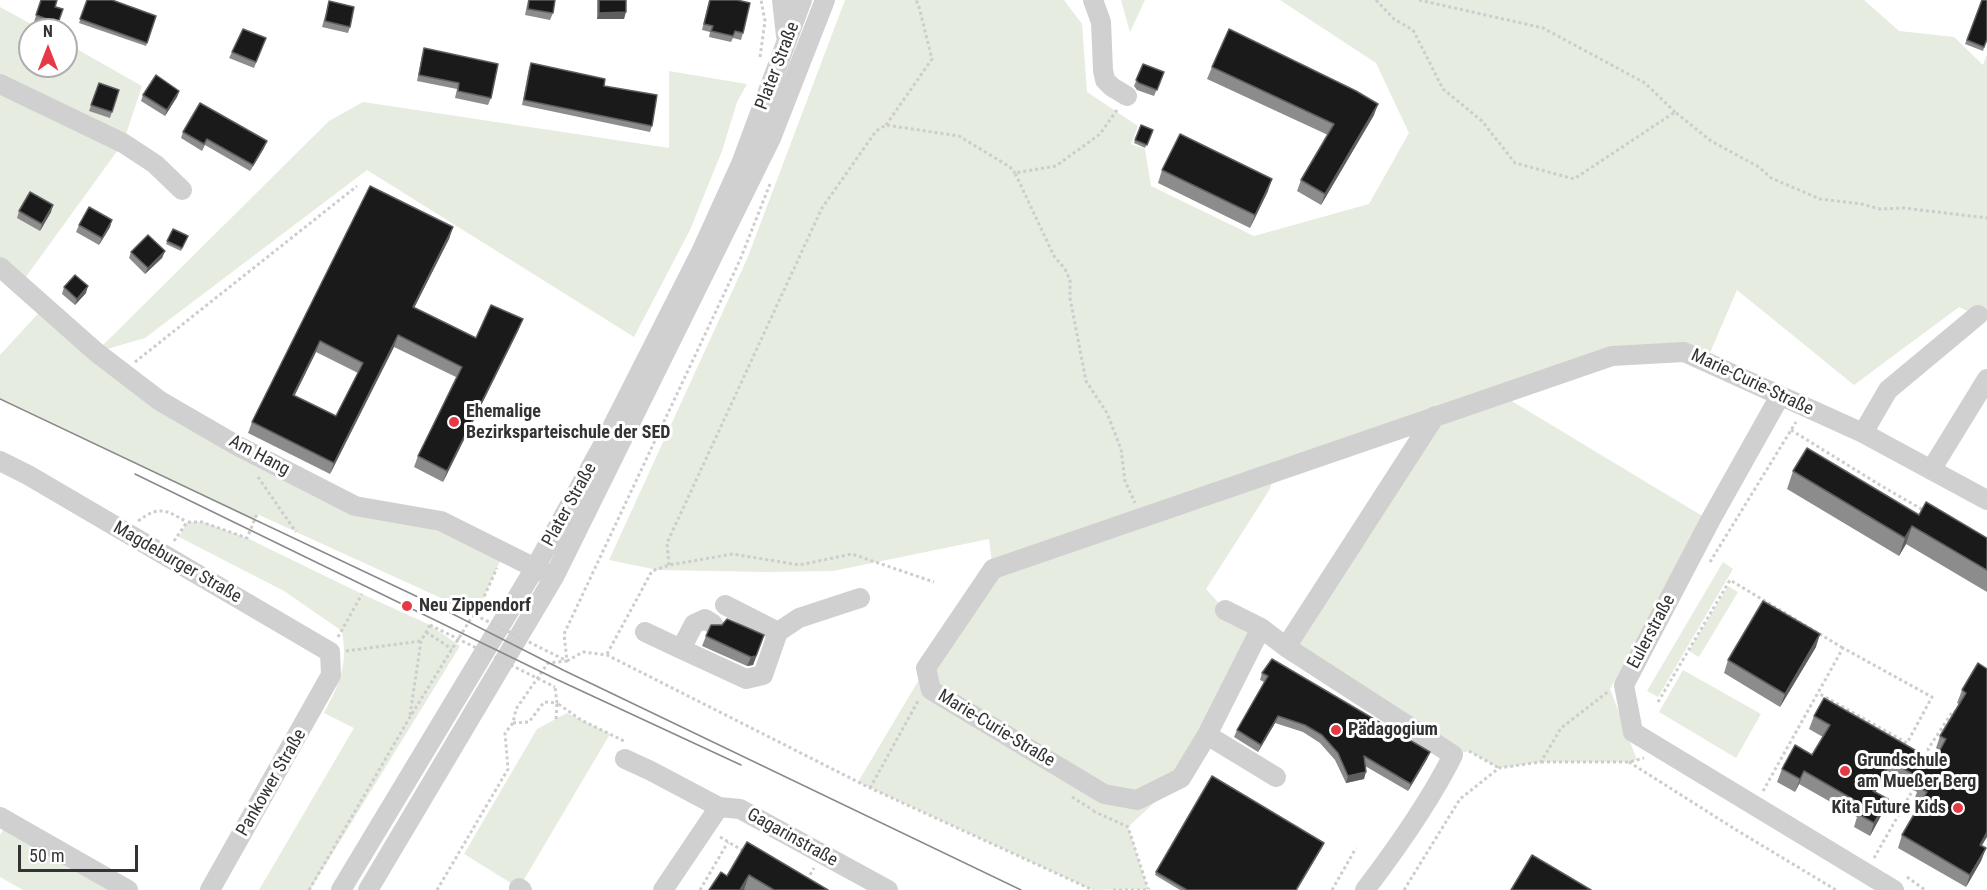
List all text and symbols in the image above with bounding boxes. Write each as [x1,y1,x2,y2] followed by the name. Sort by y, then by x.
[18,18,78,78] north arrow
[751,19,805,113] street label: Plater Straße
[43,22,53,41] text: N
[1687,345,1817,421] street label: Marie-Curie-Straße
[466,401,670,444] place label: Ehemalige Bezirksparteischule der SED
[447,415,461,429] marker: Ehemalige Bezirksparteischule der SED
[225,431,293,481] street label: Am Hang
[538,459,602,551] street label: Plater Straße
[109,518,245,608] street label: Magdeburger Straße
[1624,591,1680,673] street label: Eulerstraße
[419,595,531,617] place label: Neu Zippendorf
[400,599,414,613] marker: Neu Zippendorf
[934,686,1058,772] street label: Marie-Curie-Straße
[1348,719,1438,741] place label: Pädagogium
[1329,723,1343,737] marker: Pädagogium
[233,725,311,841] street label: Pankower Straße
[1857,750,1976,792] place label: Grundschule am Mueßer Berg
[1838,764,1852,778] marker: Grundschule am Mueßer Berg
[1832,797,1946,819] place label: Kita Future Kids
[1951,801,1965,815] marker: Kita Future Kids
[743,804,841,872] street label: Gagarinstraße
[21,833,141,871] scale bar
[29,845,64,866] text: 50 m

